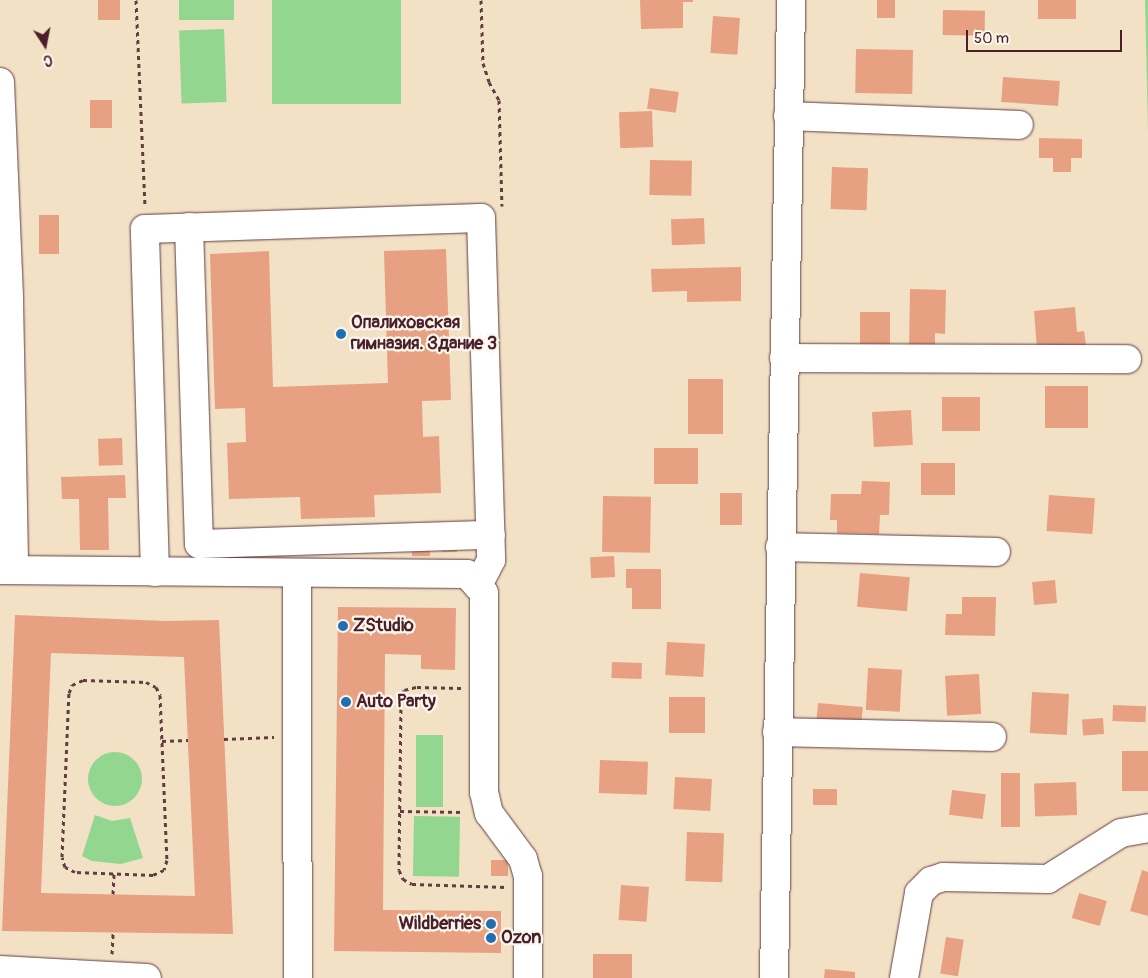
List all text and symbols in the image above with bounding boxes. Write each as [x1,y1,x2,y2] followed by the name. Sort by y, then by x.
[20,20,70,70] north arrow
[968,20,1124,52] scale bar
[974,29,1009,48] text: 50 m
[42,51,54,69] text: С
[351,313,497,356] place label: Опалиховская гимназия. Здание 3
[335,328,347,340] marker: Опалиховская гимназия. Здание 3
[353,615,414,637] place label: ZStudio
[337,620,349,632] marker: ZStudio
[356,691,436,713] place label: Auto Party
[340,696,352,708] marker: Auto Party
[399,913,481,935] place label: Wildberries
[485,918,497,930] marker: Wildberries
[501,927,541,949] place label: Ozon
[485,932,497,944] marker: Ozon

